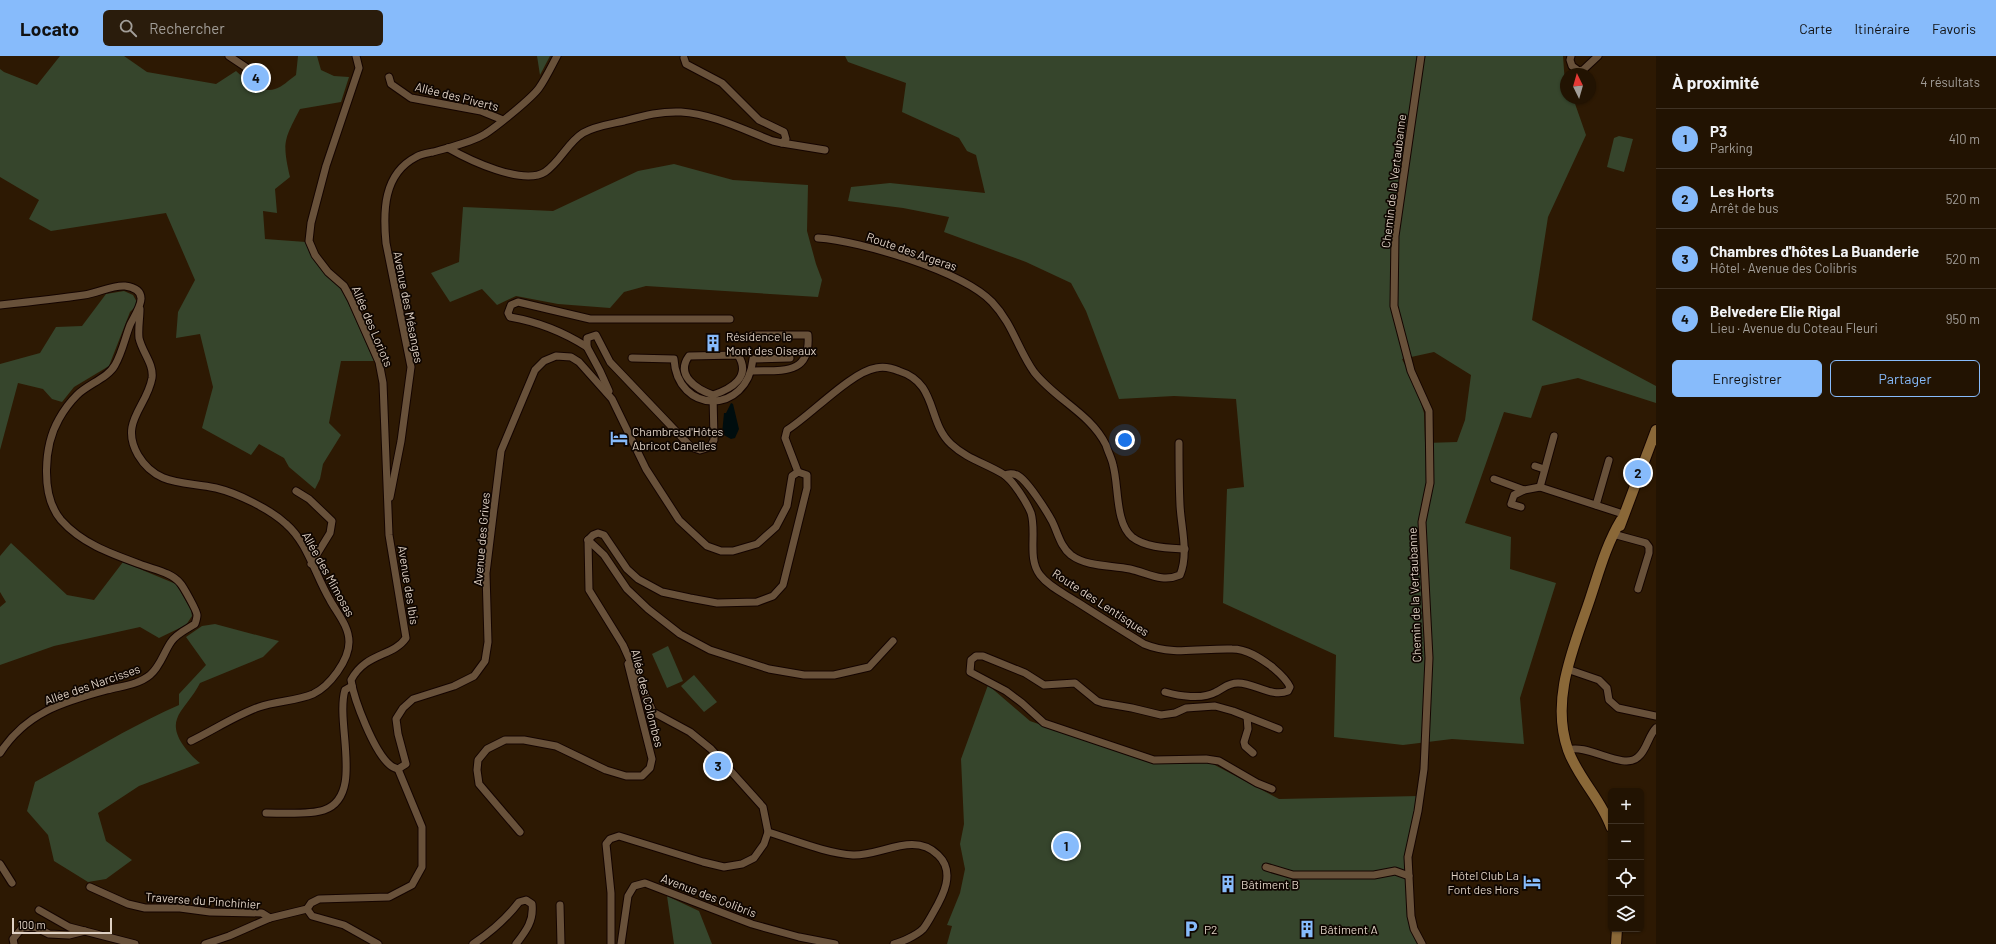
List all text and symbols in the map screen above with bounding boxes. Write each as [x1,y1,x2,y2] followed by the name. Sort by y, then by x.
[103,10,383,46] search box
[20,17,79,40] text: Locato
[117,17,139,39] icon: search
[149,19,225,37] text: Rechercher
[1799,20,1832,37] text: Carte
[1854,20,1910,37] text: Itinéraire
[1932,20,1976,37] text: Favoris
[243,63,269,93] pin: 4
[1560,68,1596,104] north arrow
[1672,72,1759,92] text: À proximité
[1920,74,1980,90] text: 4 résultats
[414,79,501,113] street label: Allée des Piverts
[1378,113,1408,249] street label: Chemin de la Vertaubanne
[1710,122,1727,140] text: P3
[1683,131,1687,147] text: 1
[1949,131,1980,147] text: 410 m
[1710,140,1753,156] text: Parking
[1710,182,1774,200] text: Les Horts
[1681,191,1689,207] text: 2
[1946,191,1980,207] text: 520 m
[1710,200,1778,216] text: Arrêt de bus
[865,229,959,273] street label: Route des Argeras
[1710,242,1919,260] text: Chambres d'hôtes La Buanderie
[391,250,427,364] street label: Avenue des Mésanges
[1681,251,1689,267] text: 3
[1946,251,1980,267] text: 520 m
[1710,260,1857,276] text: Hôtel · Avenue des Colibris
[350,283,396,369] street label: Allée des Loriots
[1710,302,1840,320] text: Belvedere Elie Rigal
[1681,311,1689,327] text: 4
[1946,311,1980,327] text: 950 m
[1710,320,1878,336] text: Lieu · Avenue du Coteau Fleuri
[726,329,817,357] place label: Résidence le Mont des Oiseaux
[703,333,723,353] building icon: Résidence le Mont des Oiseaux
[1672,360,1822,397] button: Enregistrer
[1830,360,1980,397] button: Partager
[632,424,724,452] place label: Chambresd'Hôtes Abricot Canelles
[609,428,629,448] hotel icon: Chambresd'Hôtes Abricot Canelles
[1115,430,1135,450] your location
[1625,458,1651,488] pin: 2
[470,491,492,586] street label: Avenue des Grives
[1405,527,1423,663] street label: Chemin de la Vertaubanne
[300,529,358,619] street label: Allée des Mimosas
[396,544,422,626] street label: Avenue des Ibis
[1050,566,1152,639] street label: Route des Lentisques
[629,648,667,749] street label: Allée des Colombes
[42,661,142,707] street label: Allée des Narcisses
[705,751,731,781] pin: 3
[1608,788,1644,932] map controls
[1608,788,1644,824] button: +
[1608,824,1644,860] button: −
[1053,831,1079,861] pin: 1
[1608,860,1644,896] button: locate
[1447,868,1519,896] place label: Hôtel Club La Font des Hors
[659,870,759,920] street label: Avenue des Colibris
[1522,872,1542,892] hotel icon: Hôtel Club La Font des Hors
[1218,874,1238,894] building icon: Bâtiment B
[1241,877,1299,891] place label: Bâtiment B
[145,889,262,911] street label: Traverse du Pinchinier
[1608,896,1644,932] button: layers
[12,916,112,935] scale bar
[18,918,46,931] text: 100 m
[1181,919,1201,939] parking icon: P2
[1297,919,1317,939] building icon: Bâtiment A
[1204,922,1218,936] place label: P2
[1320,922,1378,936] place label: Bâtiment A

